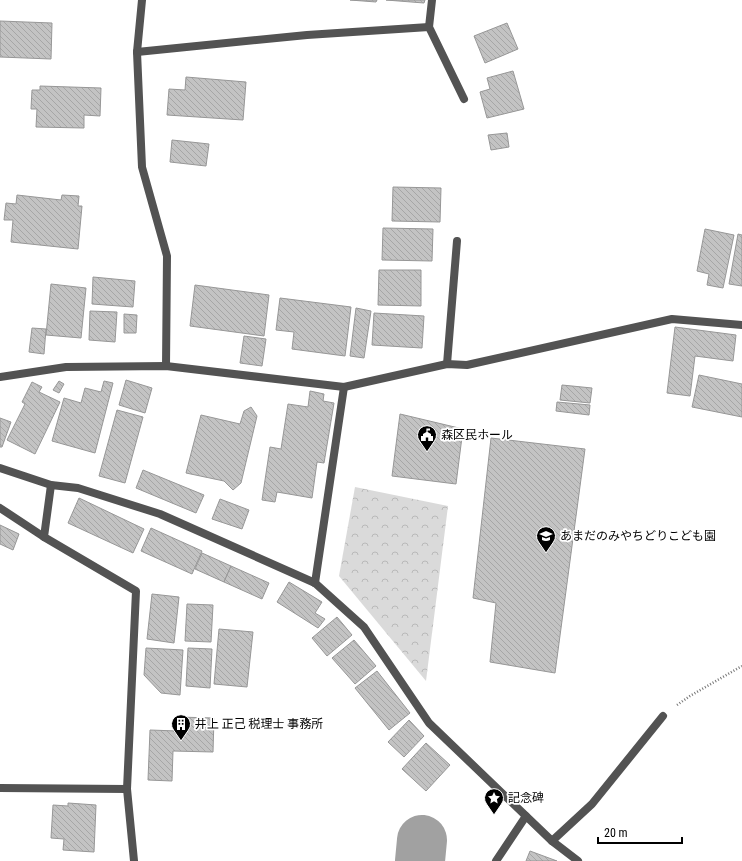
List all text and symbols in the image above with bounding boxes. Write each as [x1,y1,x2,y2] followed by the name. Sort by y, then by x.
[416,424,438,452] public building icon: 森区民ホール
[441,428,513,442] place label: 森区民ホール
[535,525,557,553] school or university icon: あまだのみやちどりこども園
[560,529,716,543] place label: あまだのみやちどりこども園
[170,713,192,741] building icon: 井上 正己 税理士 事務所
[195,717,323,731] place label: 井上 正己 税理士 事務所
[483,787,505,815] place icon: 記念碑
[508,791,544,805] place label: 記念碑
[598,819,682,845] scale bar
[604,826,628,840] text: 20 m

